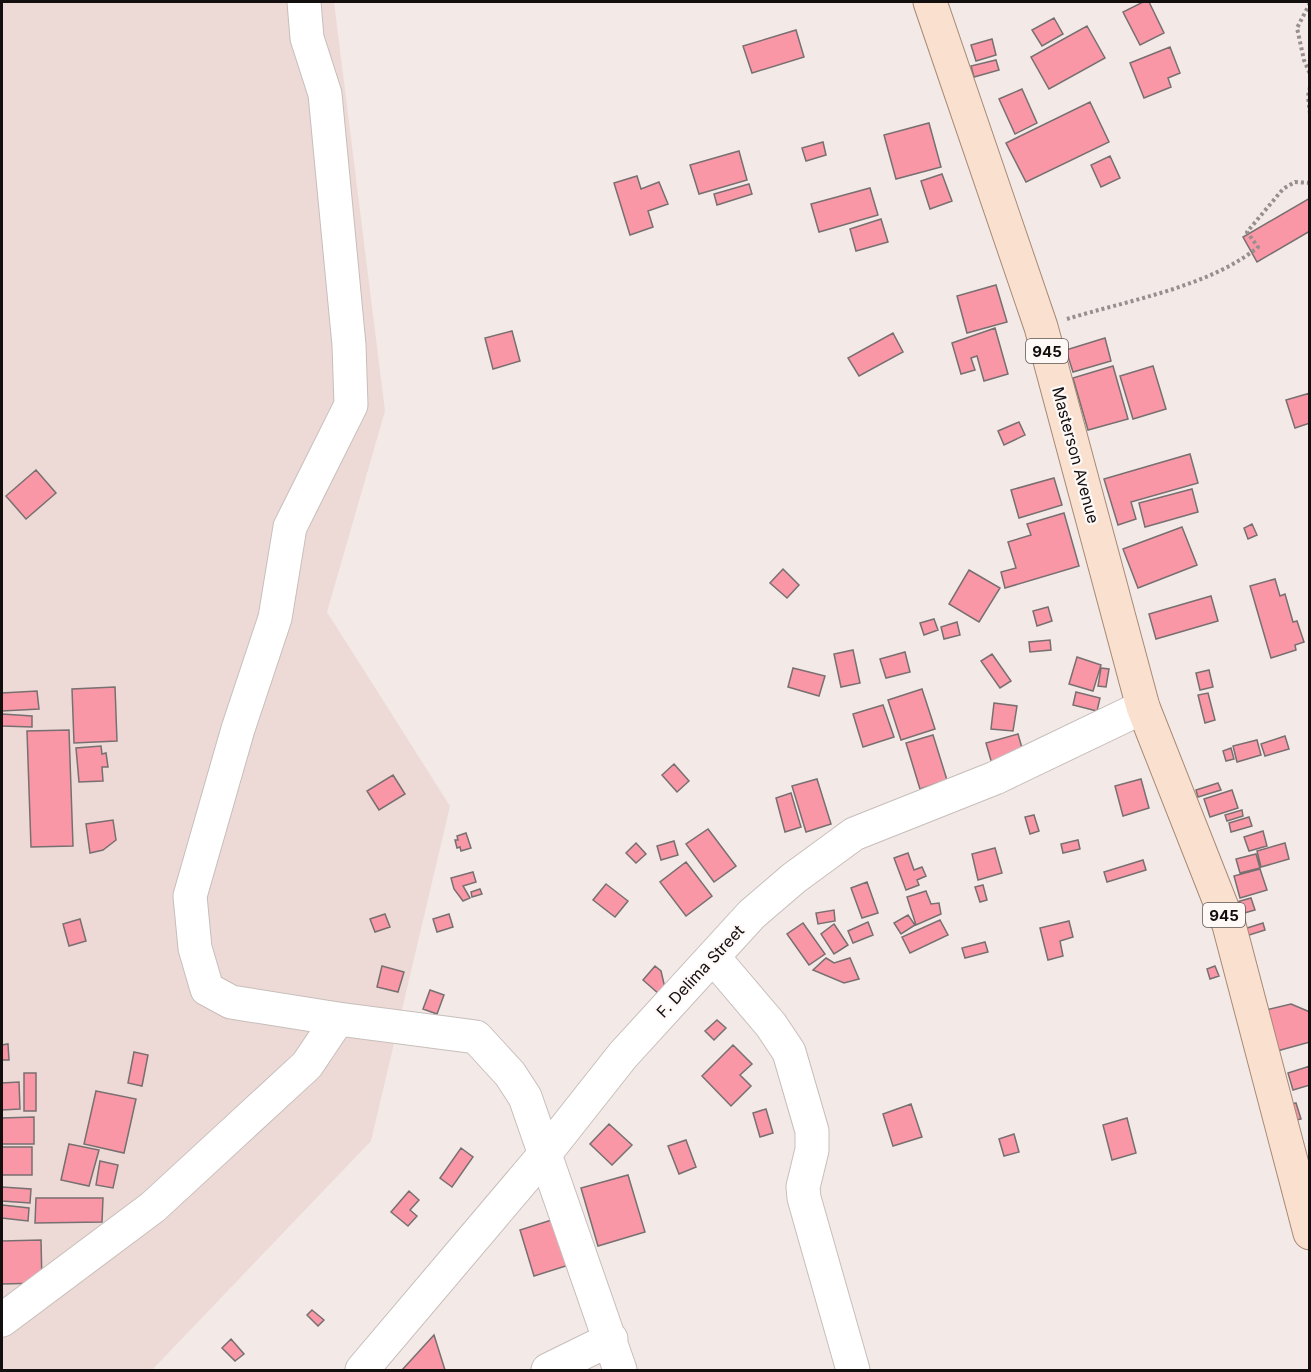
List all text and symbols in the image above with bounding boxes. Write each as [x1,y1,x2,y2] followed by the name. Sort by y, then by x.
[1026,339,1068,363] road number: 945
[1048,385,1104,525] street label: Masterson Avenue
[1203,903,1245,927] road number: 945
[652,921,748,1021] street label: F. Delima Street

